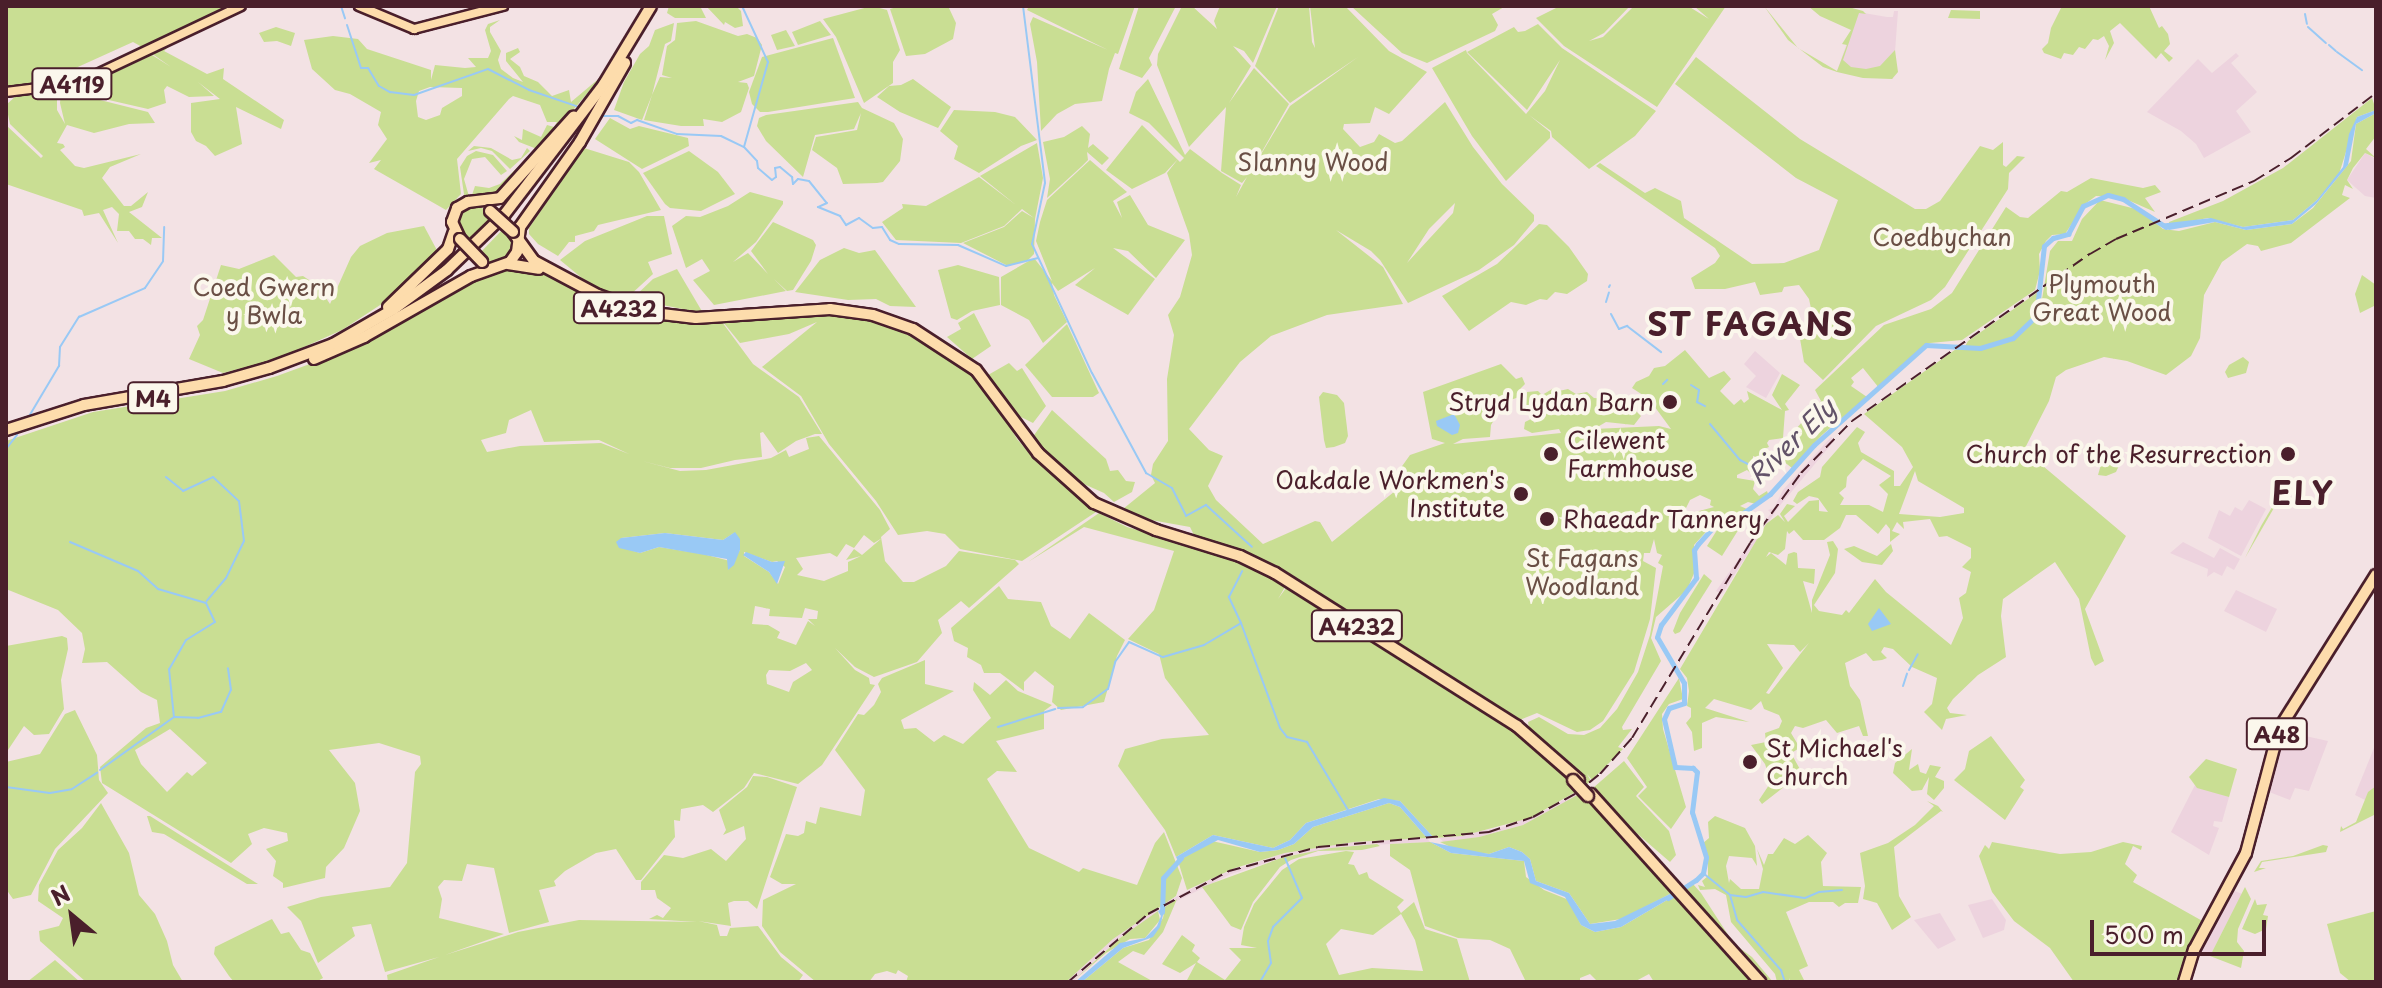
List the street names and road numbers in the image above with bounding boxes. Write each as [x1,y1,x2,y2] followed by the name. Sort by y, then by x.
[30,66,114,102] road number: A4119
[571,290,667,326] road number: A4232
[127,380,179,416] road number: M4
[1309,608,1405,644] road number: A4232
[2245,716,2309,752] road number: A48

